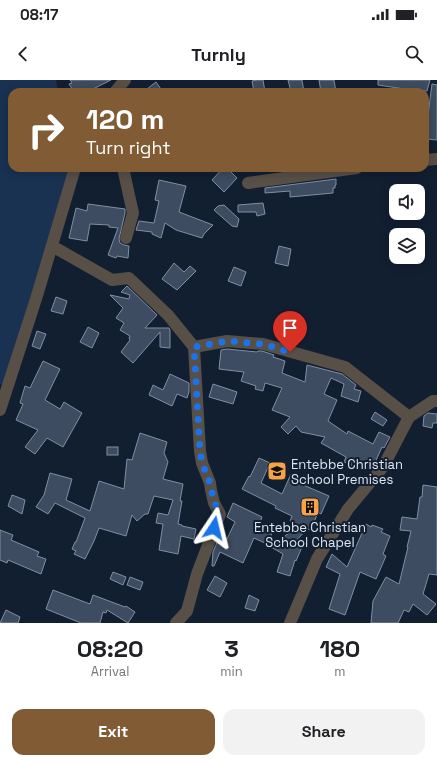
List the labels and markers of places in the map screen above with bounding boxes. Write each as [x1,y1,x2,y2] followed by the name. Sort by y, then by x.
[273,311,307,352] pin
[291,456,403,488] place label: Entebbe Christian School Premises
[266,460,288,482] school or university icon: Entebbe Christian School Premises
[299,496,321,518] building icon: Entebbe Christian School Chapel
[254,519,366,551] place label: Entebbe Christian School Chapel

